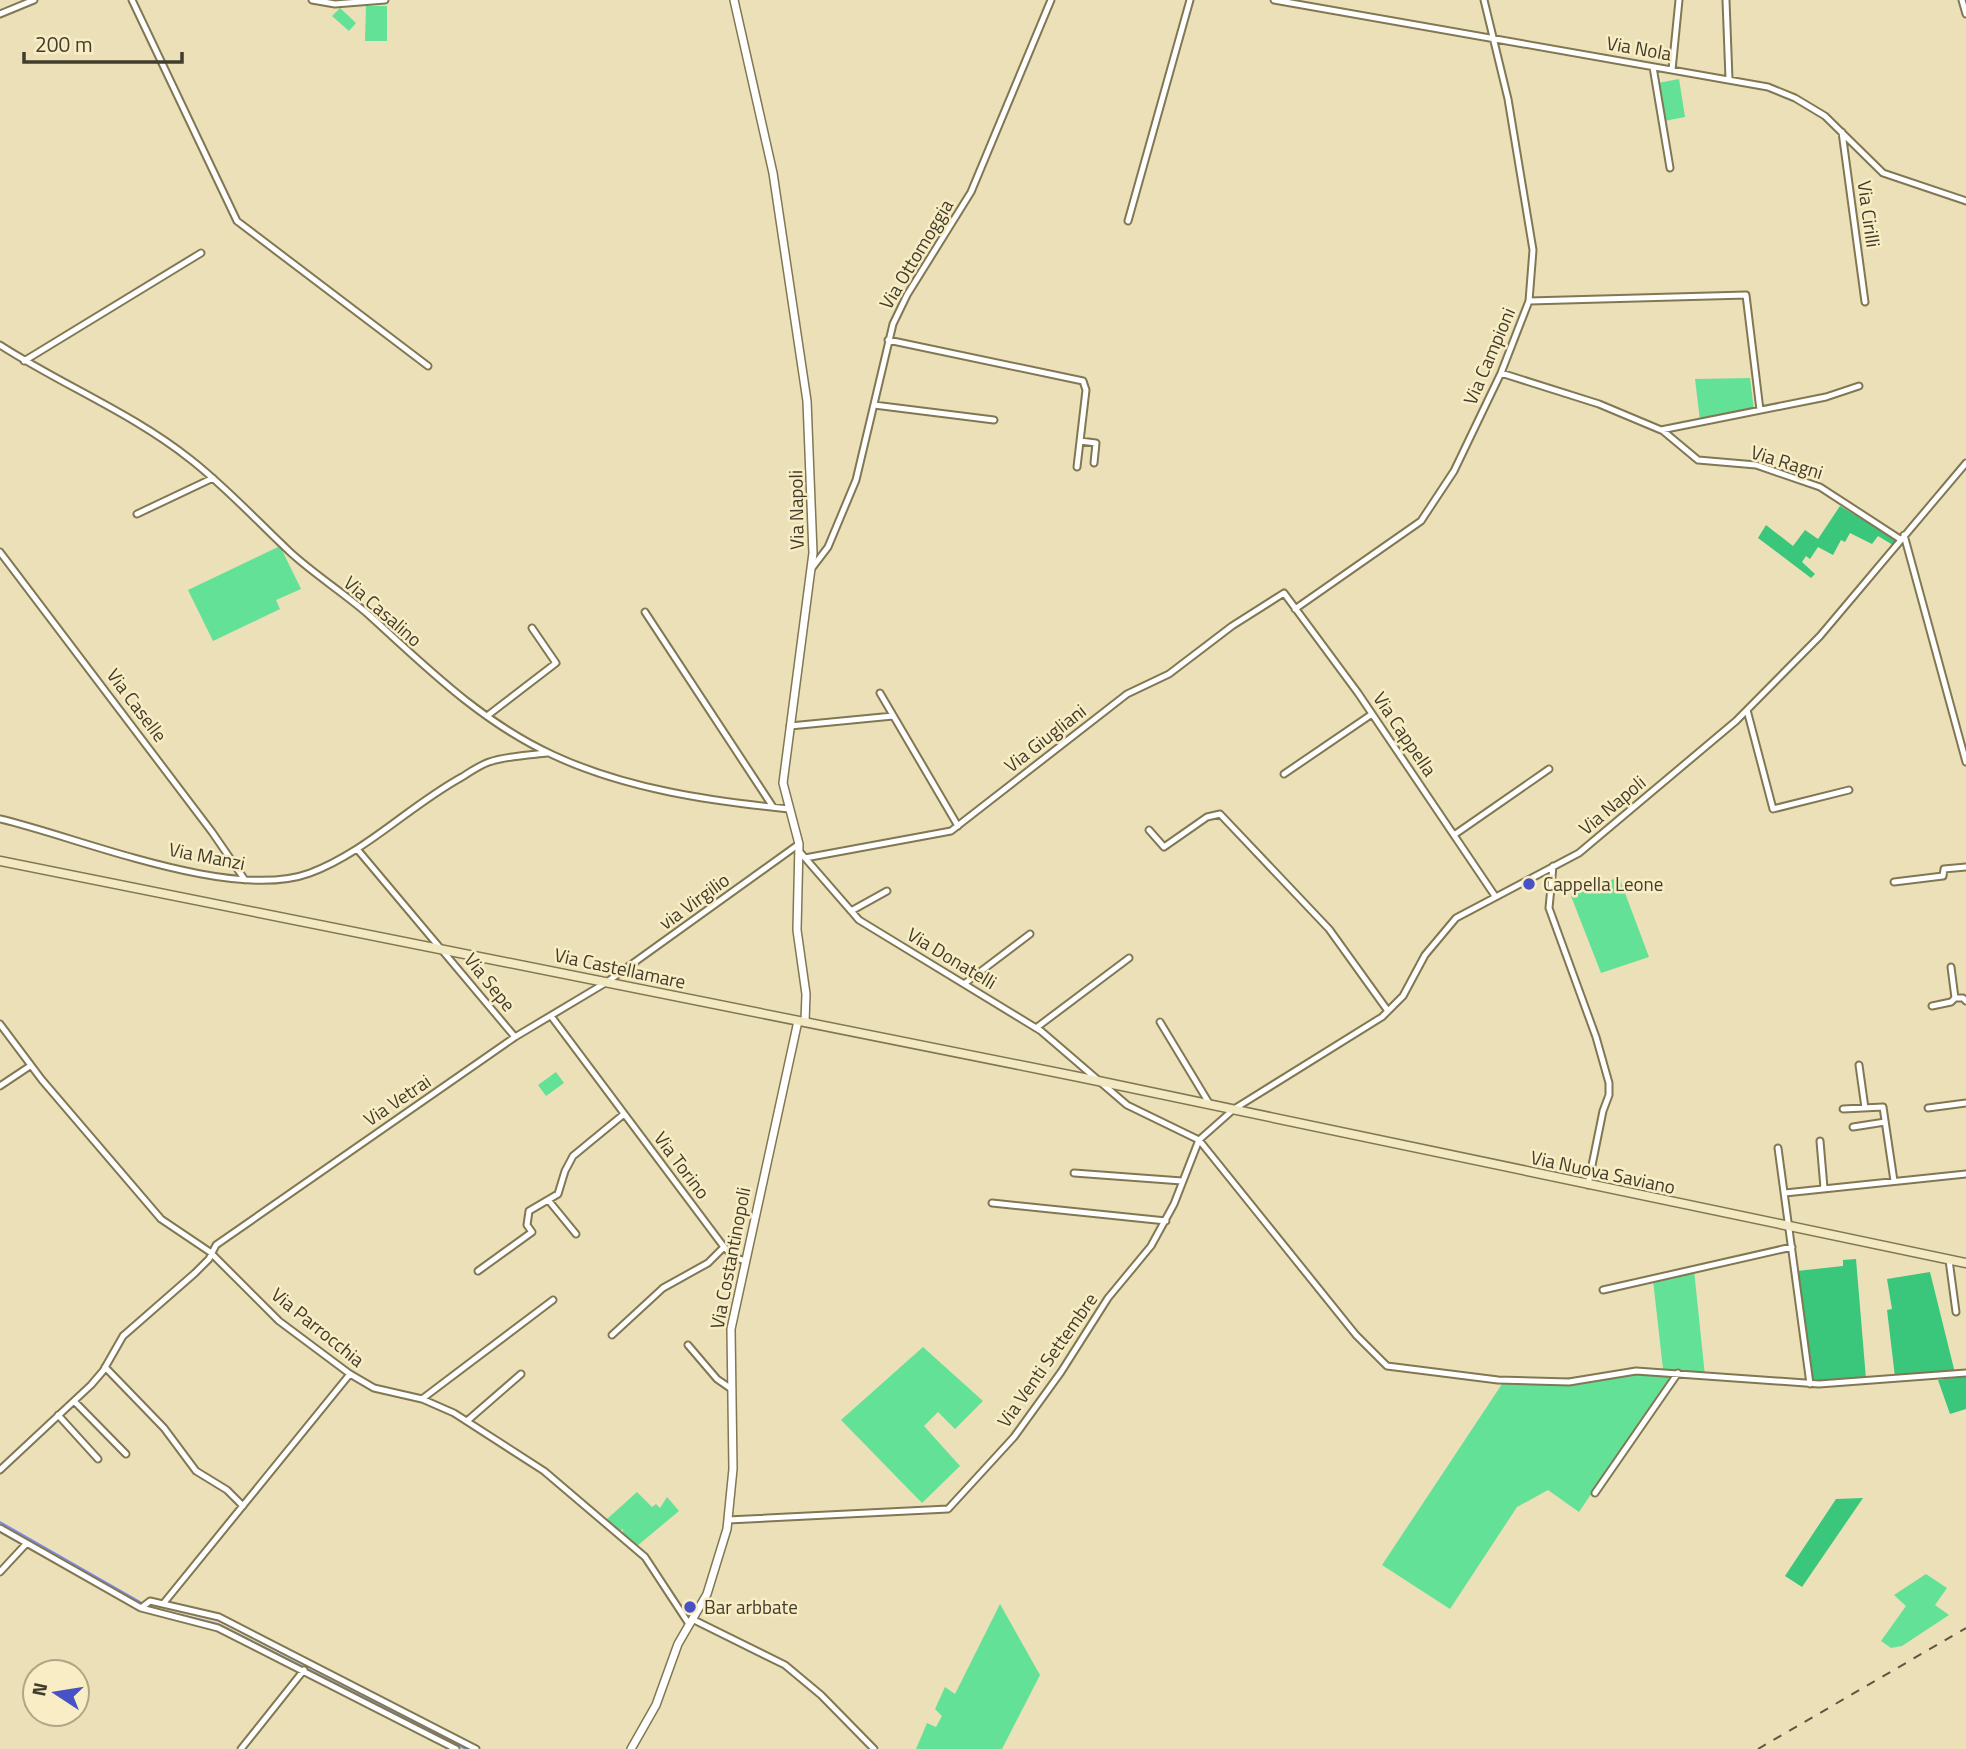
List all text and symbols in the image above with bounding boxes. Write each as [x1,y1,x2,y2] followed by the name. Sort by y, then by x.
[24,21,182,65] scale bar
[35,28,92,60] text: 200 m
[1604,28,1674,68] street label: Via Nola
[1850,179,1889,249] street label: Via Cirilli
[871,193,960,314] street label: Via Ottomoggia
[1455,303,1522,409] street label: Via Campioni
[1747,437,1827,486] street label: Via Ragni
[780,470,811,550] street label: Via Napoli
[338,568,429,653] street label: Via Casalino
[100,662,175,748] street label: Via Caselle
[1366,686,1445,782] street label: Via Cappella
[998,696,1092,779] street label: Via Giugliani
[1572,768,1652,841] street label: Via Napoli
[166,834,248,877] street label: Via Manzi
[652,865,735,936] street label: via Virgilio
[1543,869,1663,898] place label: Cappella Leone
[1521,876,1537,892] marker: Cappella Leone
[902,919,1003,996] street label: Via Donatelli
[552,939,688,996] street label: Via Castellamare
[458,946,523,1017] street label: Via Sepe
[357,1066,436,1133] street label: Via Vetrai
[647,1125,718,1205] street label: Via Torino
[1528,1142,1678,1201] street label: Via Nuova Saviano
[702,1184,757,1331] street label: Via Costantinopoli
[265,1280,372,1374] street label: Via Parrocchia
[989,1286,1104,1433] street label: Via Venti Settembre
[704,1592,798,1621] place label: Bar arbbate
[682,1599,698,1615] marker: Bar arbbate
[21,1658,91,1728] north arrow
[23,1680,54,1699] text: N

